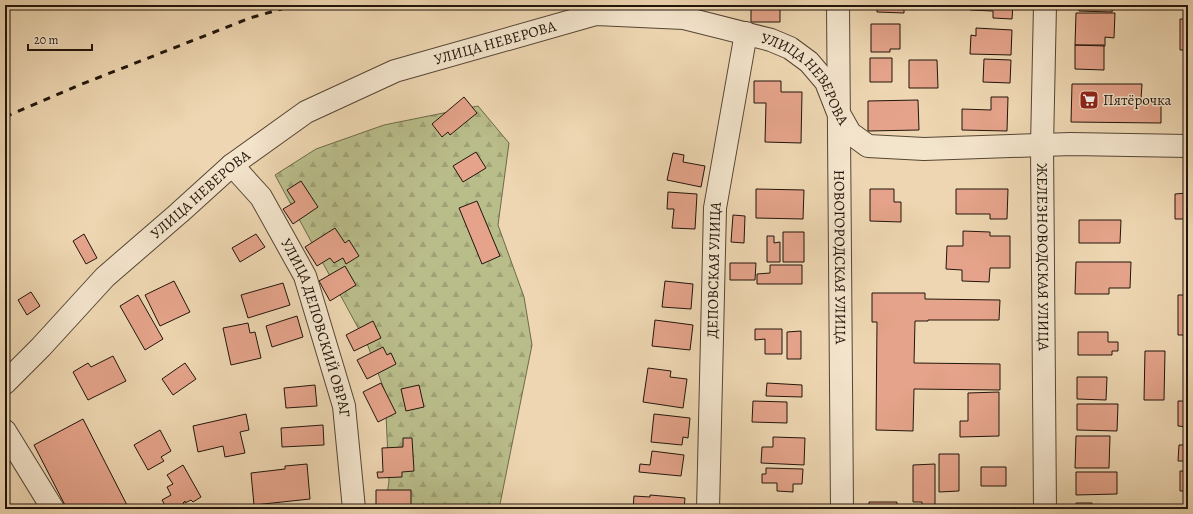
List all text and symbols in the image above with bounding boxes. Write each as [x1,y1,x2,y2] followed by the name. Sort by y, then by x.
[432,16,559,69] street label: УЛИЦА НЕВЕРОВА
[28,26,92,52] scale bar
[759,28,853,129] street label: УЛИЦА НЕВЕРОВА
[34,32,58,48] text: 20 m
[1078,89,1100,111] supermarket icon: Пятёрочка
[1103,90,1172,110] place label: Пятёрочка
[146,145,254,243] street label: УЛИЦА НЕВЕРОВА
[1032,163,1054,351] street label: ЖЕЛЕЗНОВОДСКАЯ УЛИЦА
[829,170,851,345] street label: НОВОГОРОДСКАЯ УЛИЦА
[702,200,726,339] street label: ДЕПОВСКАЯ УЛИЦА
[276,235,355,418] street label: УЛИЦА ДЕПОВСКИЙ ОВРАГ

